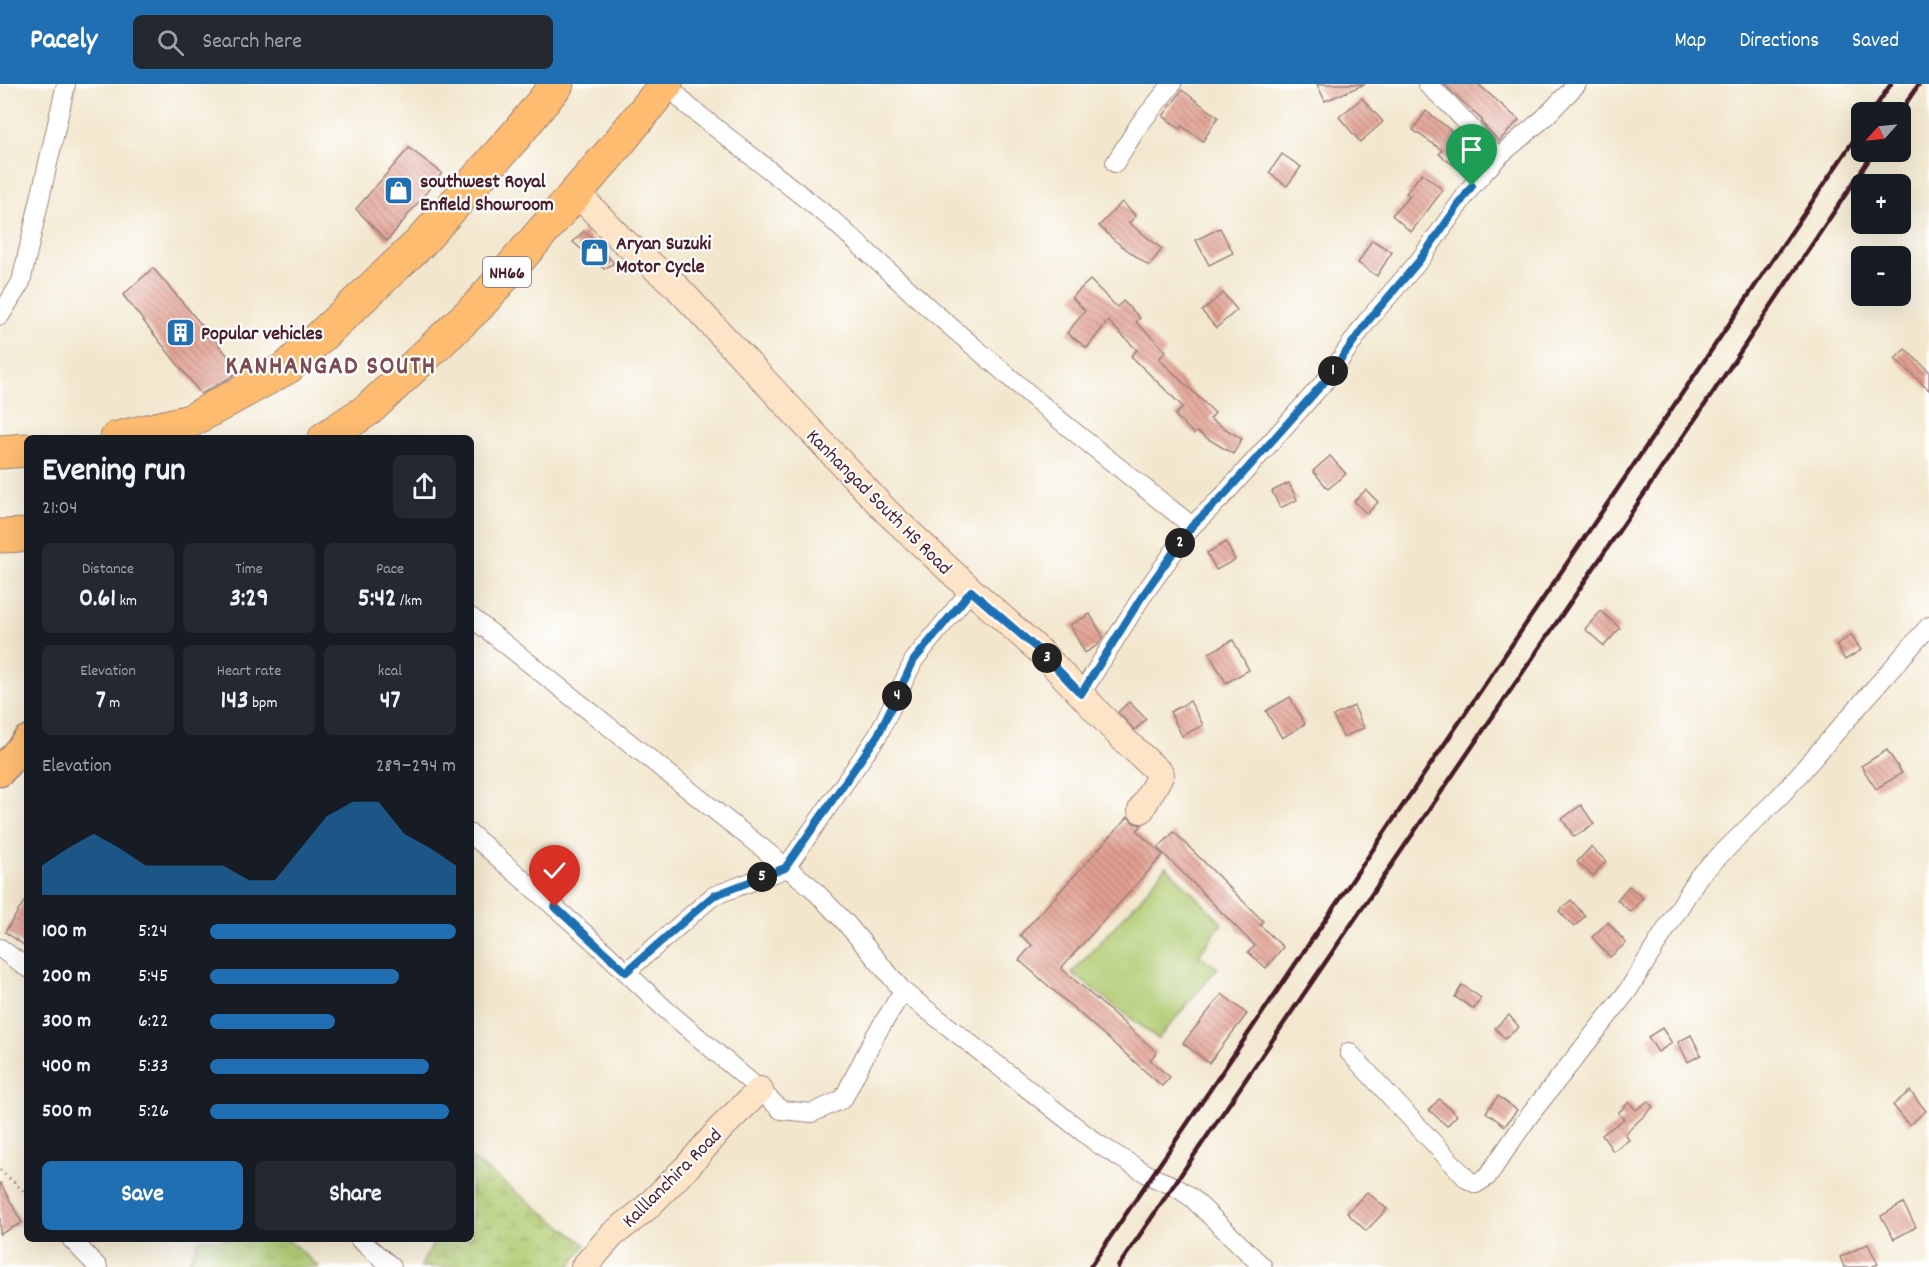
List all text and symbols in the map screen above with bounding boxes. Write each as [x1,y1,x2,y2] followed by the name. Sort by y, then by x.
[133,15,553,69] search box
[30,22,97,62] text: Pacely
[154,26,187,59] icon: search
[202,27,302,58] text: Search here
[1675,27,1706,57] text: Map
[1739,27,1819,57] text: Directions
[1852,27,1899,57] text: Saved
[1851,102,1911,162] north arrow
[1851,102,1911,306] map controls
[1446,124,1497,186] pin
[1455,133,1488,166] icon: arrive
[420,169,554,220] place label: southwest Royal Enfield Showroom
[1851,174,1911,234] button: +
[383,175,415,207] shop icon: southwest Royal Enfield Showroom
[616,231,711,282] place label: Aryan Suzuki Motor Cycle
[579,237,611,269] shop icon: Aryan Suzuki Motor Cycle
[1851,246,1911,306] button: −
[483,257,531,287] road number: NH66
[164,316,196,348] building icon: Popular vehicles
[201,321,323,349] place label: Popular vehicles
[225,349,437,386] district label: KANHANGAD SOUTH
[1318,356,1348,386] pin: 1
[1331,359,1335,382] text: 1
[799,424,957,582] street label: Kanhangad South HS Road
[42,449,186,496] text: Evening run
[393,455,456,518] button: share
[42,495,78,523] text: 21:04
[1165,528,1195,558] pin: 2
[1177,531,1184,554] text: 2
[82,558,134,581] text: Distance
[235,558,263,581] text: Time
[376,558,404,581] text: Pace
[79,581,116,618] text: 0.61
[229,581,269,618] text: 3:29
[358,581,396,618] text: 5:42
[116,590,137,613] text: km
[396,590,422,613] text: /km
[1032,643,1062,673] pin: 3
[1043,646,1051,669] text: 3
[80,660,136,683] text: Elevation
[217,660,281,683] text: Heart rate
[378,660,402,683] text: kcal
[882,681,912,711] pin: 4
[96,683,106,720] text: 7
[221,683,249,720] text: 143
[380,683,400,720] text: 47
[894,684,900,707] text: 4
[106,692,120,715] text: m
[249,692,278,715] text: bpm
[42,753,112,781] text: Elevation
[376,753,456,781] text: 289–294 m
[529,845,580,907] pin
[538,854,571,887] icon: check
[747,862,777,892] pin: 5
[758,865,766,888] text: 5
[42,918,87,946] text: 100 m
[138,918,168,946] text: 5:24
[42,963,91,991] text: 200 m
[138,963,168,991] text: 5:45
[42,1008,91,1036] text: 300 m
[138,1008,169,1036] text: 6:22
[42,1053,90,1081] text: 400 m
[138,1053,168,1081] text: 5:33
[42,1098,91,1126] text: 500 m
[138,1098,169,1126] text: 5:26
[617,1123,729,1235] street label: Kalllanchira Road
[42,1161,243,1230] button: Save
[255,1161,456,1230] button: Share

